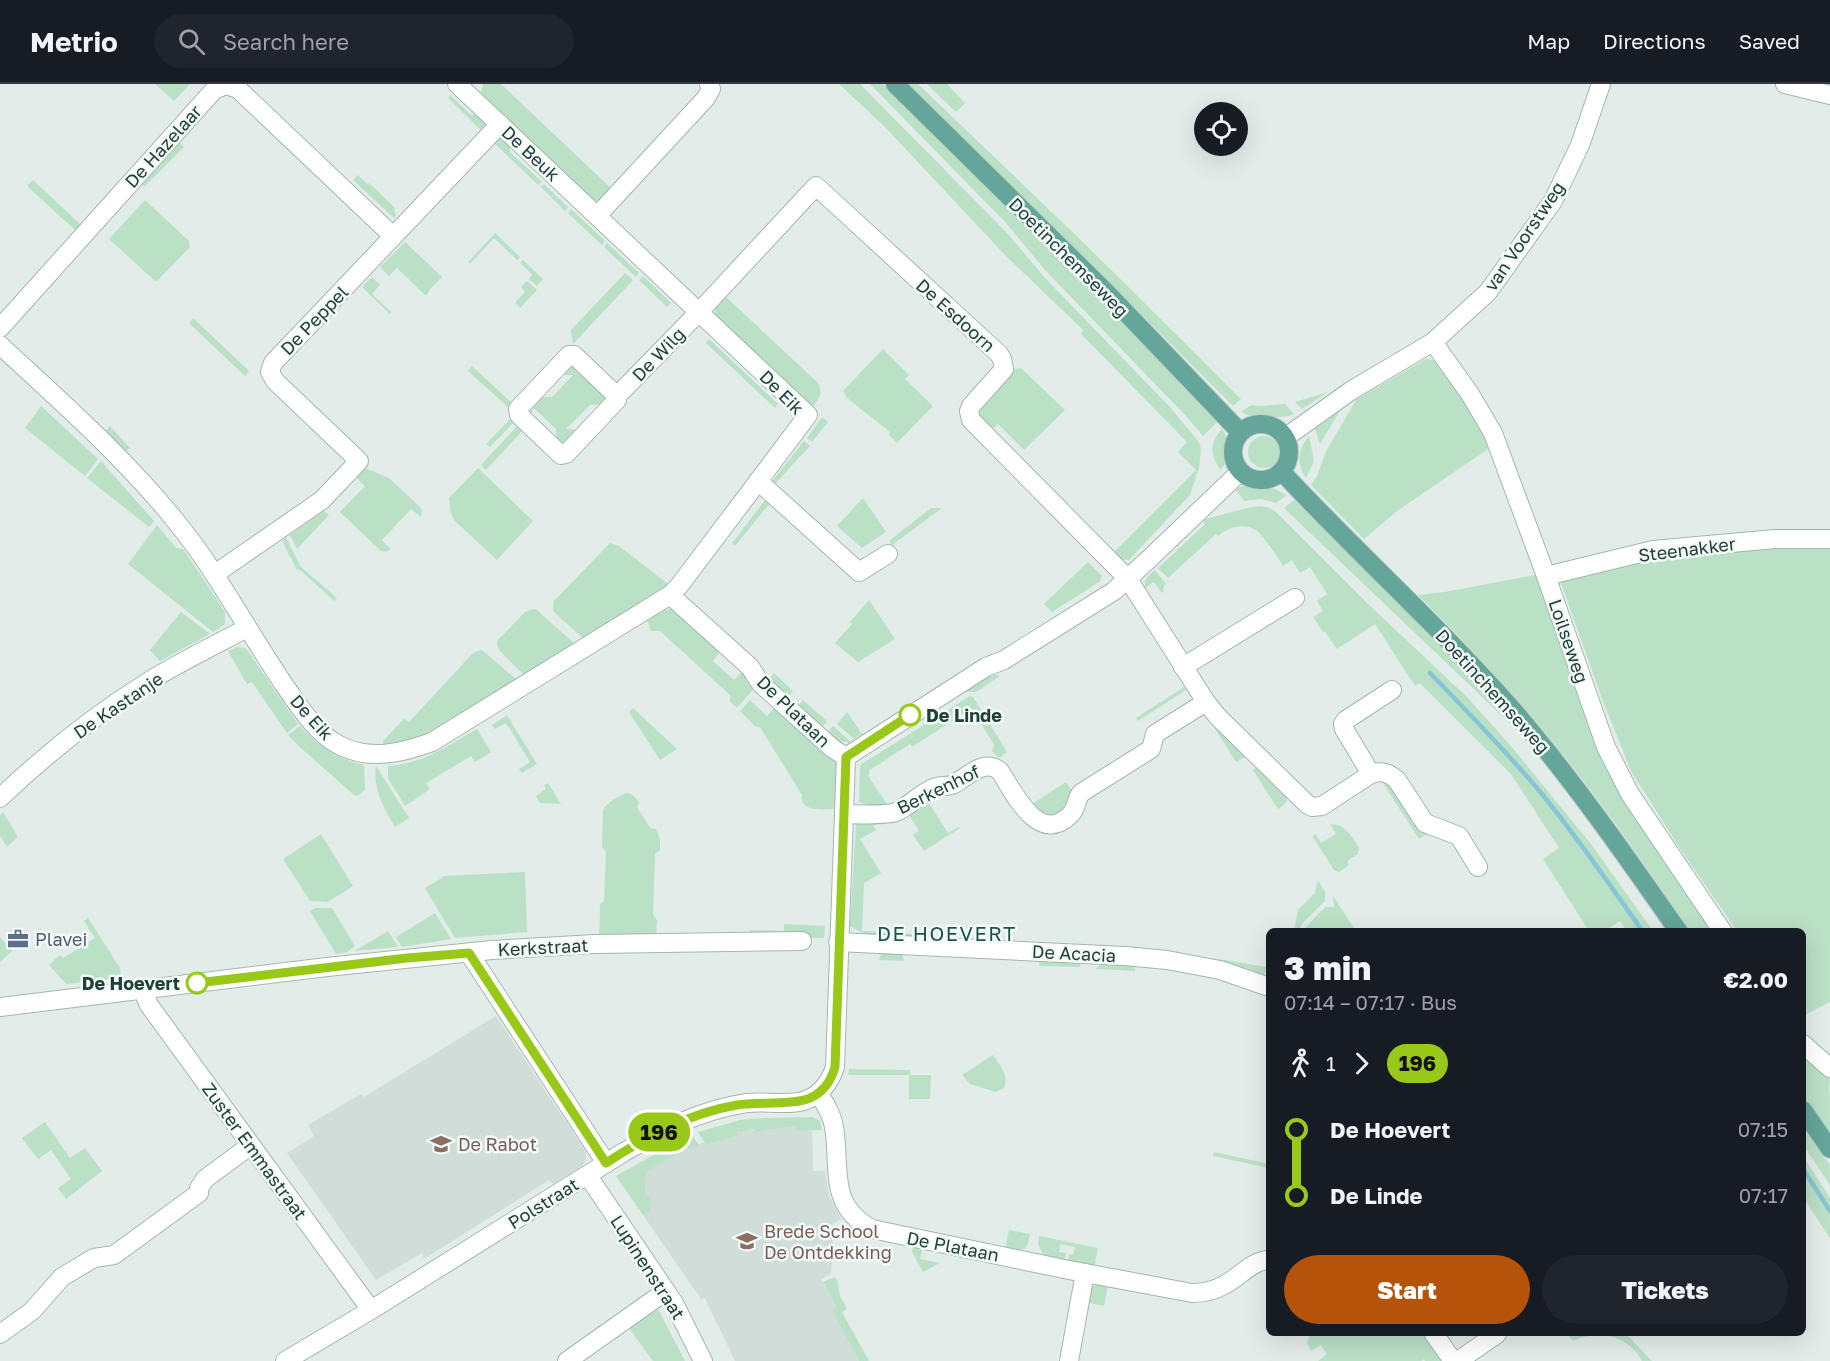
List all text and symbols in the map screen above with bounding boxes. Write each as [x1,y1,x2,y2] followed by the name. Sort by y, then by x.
[154,14,574,68] search box
[30,25,118,58] text: Metrio
[175,25,208,58] icon: search
[223,28,349,55] text: Search here
[1527,28,1570,54] text: Map
[1603,28,1706,54] text: Directions
[1739,28,1800,54] text: Saved
[120,100,206,192] street label: De Hazelaar
[1194,102,1248,156] map controls
[1194,102,1248,156] button: locate
[497,121,565,185] street label: De Beuk
[1479,177,1569,295] street label: van Voorstweg
[1005,193,1133,321] street label: Doetinchemseweg
[912,274,1000,356] street label: De Esdoorn
[276,281,353,359] street label: De Peppel
[627,323,689,385] street label: De Wilg
[755,365,809,419] street label: De Eik
[1637,532,1737,566] street label: Steenakker
[1544,596,1594,686] street label: Loilseweg
[1431,624,1555,758] street label: Doetinchemseweg
[69,667,167,743] street label: De Kastanje
[753,671,835,751] street label: De Plataan
[286,690,338,744] street label: De Eik
[899,704,921,726] marker: De Linde
[926,704,1002,726] place label: De Linde
[893,759,983,818] street label: Berkenhof
[877,921,1017,945] district label: DE HOEVERT
[6,927,30,951] office icon: Plavei
[35,928,87,950] place label: Plavei
[497,934,589,960] street label: Kerkstraat
[1031,940,1117,966] street label: De Acacia
[1284,948,1371,987] text: 3 min
[1723,966,1788,993] text: €2.00
[82,972,180,994] place label: De Hoevert
[186,972,208,994] marker: De Hoevert
[1284,990,1457,1014] text: 07:14 – 07:17 · Bus
[1284,1047,1317,1080] icon: walk
[1345,1047,1378,1080] icon: forward
[1399,1050,1436,1076] text: 196
[1326,1051,1336,1075] text: 1
[198,1078,312,1224] street label: Zuster Emmastraat
[624,1112,694,1152] line badge: 196
[1330,1116,1450,1143] text: De Hoevert
[1738,1117,1788,1141] text: 07:15
[640,1119,678,1145] text: 196
[429,1132,453,1156] school or university icon: De Rabot
[458,1133,537,1155] place label: De Rabot
[504,1173,582,1233] street label: Polstraat
[1330,1182,1423,1209] text: De Linde
[1739,1183,1788,1207] text: 07:17
[606,1211,690,1323] street label: Lupinenstraat
[764,1220,892,1263] place label: Brede School De Ontdekking
[905,1226,1001,1266] street label: De Plataan
[735,1229,759,1253] school or university icon: Brede School De Ontdekking
[1284,1255,1530,1324] button: Start
[1542,1255,1788,1324] button: Tickets

